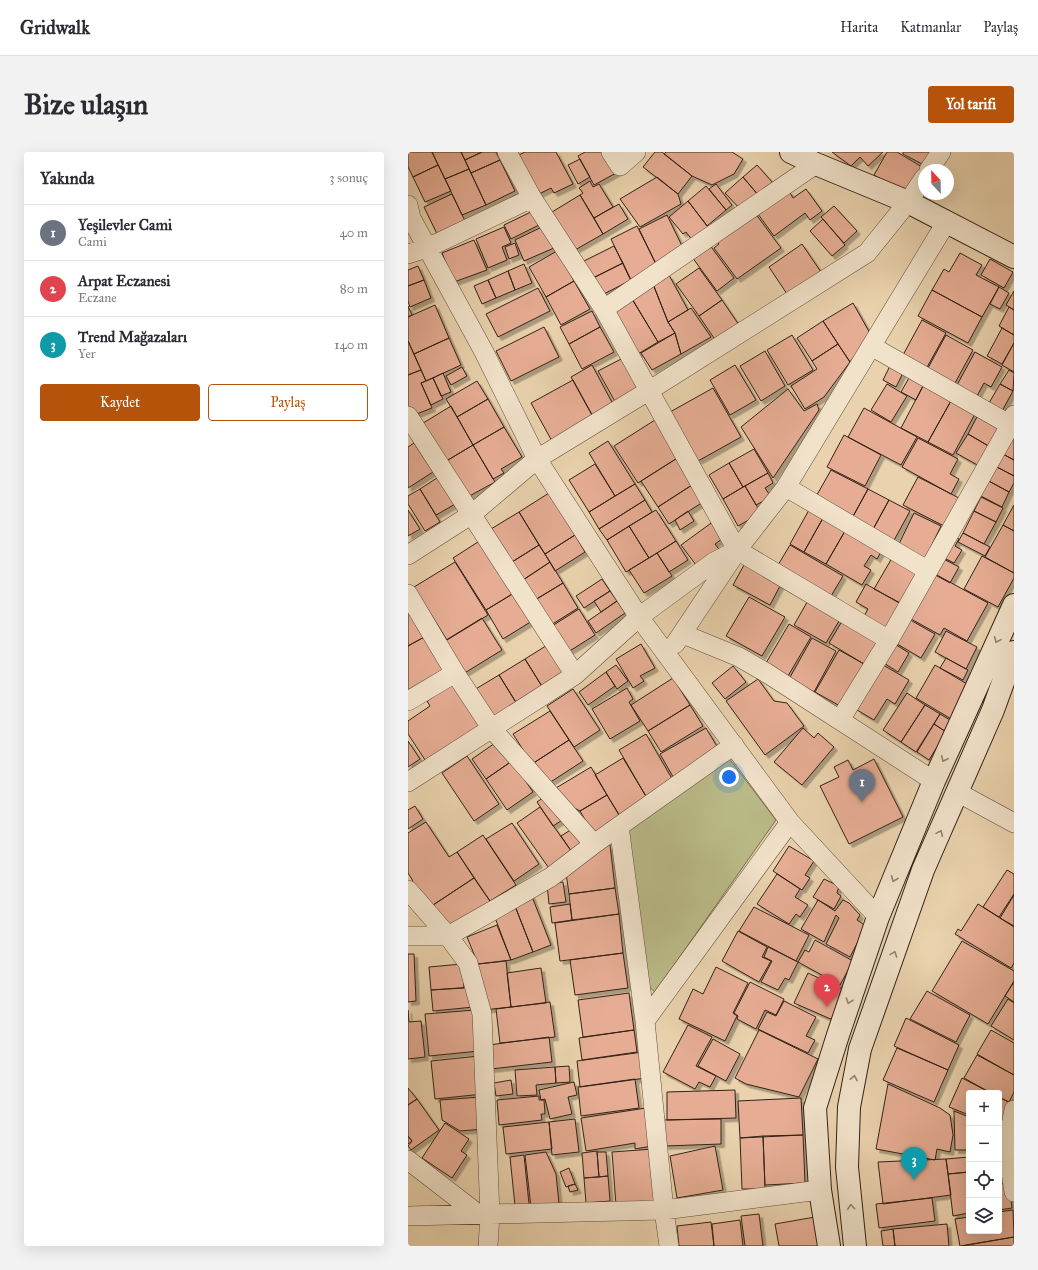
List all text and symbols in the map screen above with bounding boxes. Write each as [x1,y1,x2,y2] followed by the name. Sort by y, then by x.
[20,16,90,39] text: Gridwalk
[840,19,878,36] text: Harita
[900,19,961,36] text: Katmanlar
[983,19,1018,36] text: Paylaş
[928,86,1014,123] button: Yol tarifi
[24,87,148,122] text: Bize ulaşın
[918,164,954,200] north arrow
[40,168,94,189] text: Yakında
[329,170,368,186] text: 3 sonuç
[78,216,172,234] text: Yeşilevler Cami
[50,225,56,241] text: 1
[339,225,368,241] text: 40 m
[78,234,107,250] text: Cami
[78,272,170,290] text: Arpat Eczanesi
[50,281,56,297] text: 2
[340,281,368,297] text: 80 m
[78,290,117,306] text: Eczane
[78,328,187,346] text: Trend Mağazaları
[50,337,56,353] text: 3
[334,337,368,353] text: 140 m
[78,346,96,362] text: Yer
[40,384,200,421] button: Kaydet
[208,384,368,421] button: Paylaş
[994,636,1002,643] one-way arrow
[941,754,949,762] one-way arrow
[719,767,739,787] your location
[849,769,875,802] pin: 1
[935,829,943,837] one-way arrow
[890,875,898,882] one-way arrow
[889,951,897,958] one-way arrow
[814,974,840,1007] pin: 2
[846,997,854,1004] one-way arrow
[850,1075,858,1081] one-way arrow
[966,1090,1002,1234] map controls
[966,1090,1002,1126] button: +
[966,1126,1002,1162] button: −
[901,1147,927,1180] pin: 3
[966,1162,1002,1198] button: locate
[966,1198,1002,1234] button: layers
[847,1204,856,1210] one-way arrow

